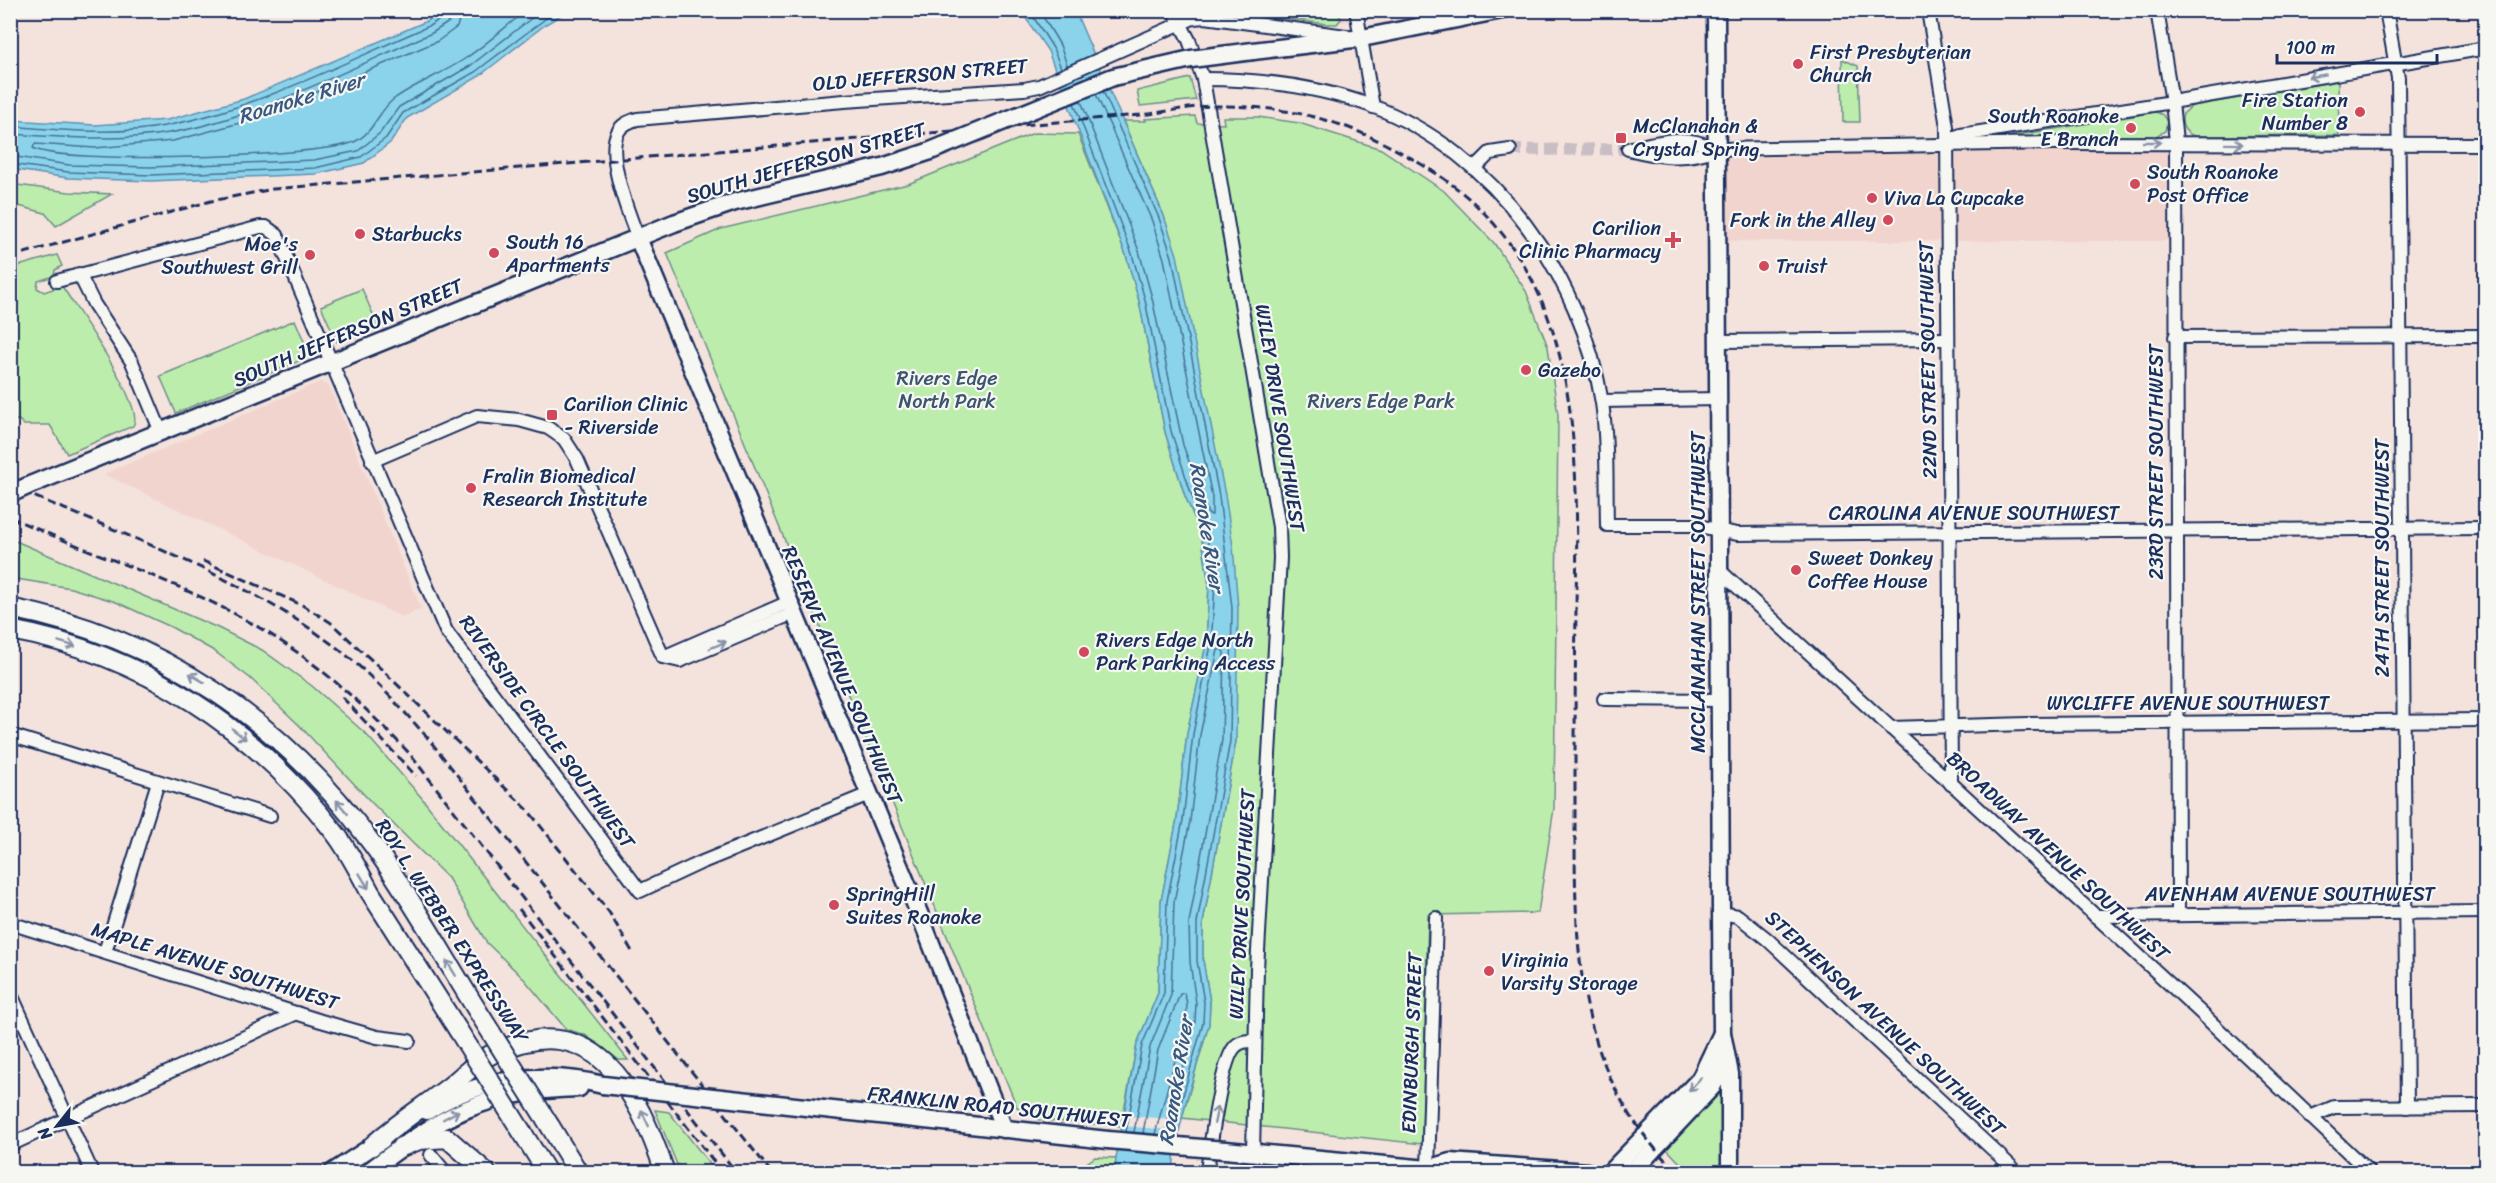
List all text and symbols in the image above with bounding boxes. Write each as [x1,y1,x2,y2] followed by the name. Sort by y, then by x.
[2277,27,2438,65] scale bar
[2286,32,2335,64] text: 100 m
[1810,35,1971,93] place label: First Presbyterian Church
[811,48,1030,102] street label: OLD JEFFERSON STREET
[1791,57,1805,71] marker: First Presbyterian Church
[233,60,373,135] water label: Roanoke River
[2308,71,2328,82] one-way arrow
[2242,83,2348,141] place label: Fire Station Number 8
[1988,99,2119,157] place label: South Roanoke E Branch
[2353,105,2367,119] marker: Fire Station Number 8
[1633,109,1760,167] place label: McClanahan & Crystal Spring
[682,112,931,214] street label: SOUTH JEFFERSON STREET
[2124,121,2138,135] marker: South Roanoke E Branch
[1614,131,1628,145] marker: McClanahan & Crystal Spring
[2141,137,2161,148] one-way arrow
[2223,138,2243,149] one-way arrow
[2147,155,2279,213] place label: South Roanoke Post Office
[2128,177,2142,191] marker: South Roanoke Post Office
[1884,181,2024,216] place label: Viva La Cupcake
[1865,191,1879,205] marker: Viva La Cupcake
[1730,203,1877,238] place label: Fork in the Alley
[1519,211,1662,269] place label: Carilion Clinic Pharmacy
[1881,213,1895,227] marker: Fork in the Alley
[372,217,463,252] place label: Starbucks
[505,225,610,283] place label: South 16 Apartments
[161,227,299,285] place label: Moe's Southwest Grill
[353,227,367,241] marker: Starbucks
[1666,233,1680,247] marker: Carilion Clinic Pharmacy
[1908,240,1948,479] street label: 22ND STREET SOUTHWEST
[487,246,501,260] marker: South 16 Apartments
[303,248,317,262] marker: Moe's Southwest Grill
[1776,249,1828,284] place label: Truist
[1757,259,1771,273] marker: Truist
[227,268,470,397] street label: SOUTH JEFFERSON STREET
[1245,301,1315,536] street label: WILEY DRIVE SOUTHWEST
[2139,343,2174,580] street label: 23RD STREET SOUTHWEST
[1538,353,1601,388] place label: Gazebo
[897,361,997,419] park label: Rivers Edge North Park
[1519,363,1533,377] marker: Gazebo
[1307,384,1455,419] park label: Rivers Edge Park
[564,387,688,445] place label: Carilion Clinic - Riverside
[545,408,559,422] marker: Carilion Clinic - Riverside
[1681,430,1716,753] street label: MCCLANAHAN STREET SOUTHWEST
[2365,438,2400,677] street label: 24TH STREET SOUTHWEST
[483,459,647,517] place label: Fralin Biomedical Research Institute
[1178,460,1237,599] water label: Roanoke River
[464,481,478,495] marker: Fralin Biomedical Research Institute
[1829,496,2120,531] street label: CAROLINA AVENUE SOUTHWEST
[772,540,913,811] street label: RESERVE AVENUE SOUTHWEST
[1808,541,1933,599] place label: Sweet Donkey Coffee House
[1789,563,1803,577] marker: Sweet Donkey Coffee House
[450,607,645,857] street label: RIVERSIDE CIRCLE SOUTHWEST
[1096,623,1276,681] place label: Rivers Edge North Park Parking Access
[57,639,76,650] one-way arrow
[708,639,727,650] one-way arrow
[1077,645,1091,659] marker: Rivers Edge North Park Parking Access
[189,672,206,684] one-way arrow
[2047,686,2331,721] street label: WYCLIFFE AVENUE SOUTHWEST
[231,727,247,740] one-way arrow
[1938,742,2179,971] street label: BROADWAY AVENUE SOUTHWEST
[1218,787,1266,1020] street label: WILEY DRIVE SOUTHWEST
[335,800,349,815] one-way arrow
[366,811,539,1051] street label: ROY L. WEBBER EXPRESSWAY
[359,872,371,889] one-way arrow
[846,877,982,935] place label: SpringHill Suites Roanoke
[2144,877,2436,912] street label: AVENHAM AVENUE SOUTHWEST
[827,898,841,912] marker: SpringHill Suites Roanoke
[1756,901,2014,1145] street label: STEPHENSON AVENUE SOUTHWEST
[87,912,344,1021] street label: MAPLE AVENUE SOUTHWEST
[1501,943,1638,1001] place label: Virginia Varsity Storage
[1391,950,1433,1134] street label: EDINBURGH STREET
[445,960,457,977] one-way arrow
[1482,964,1496,978] marker: Virginia Varsity Storage
[1147,1009,1206,1148] water label: Roanoke River
[866,1076,1134,1138] street label: FRANKLIN ROAD SOUTHWEST
[1688,1076,1702,1091] one-way arrow
[27,1096,87,1156] north arrow
[1211,1105,1222,1125] one-way arrow
[441,1109,459,1121] one-way arrow
[639,1109,650,1127] one-way arrow
[29,1120,60,1147] text: N

